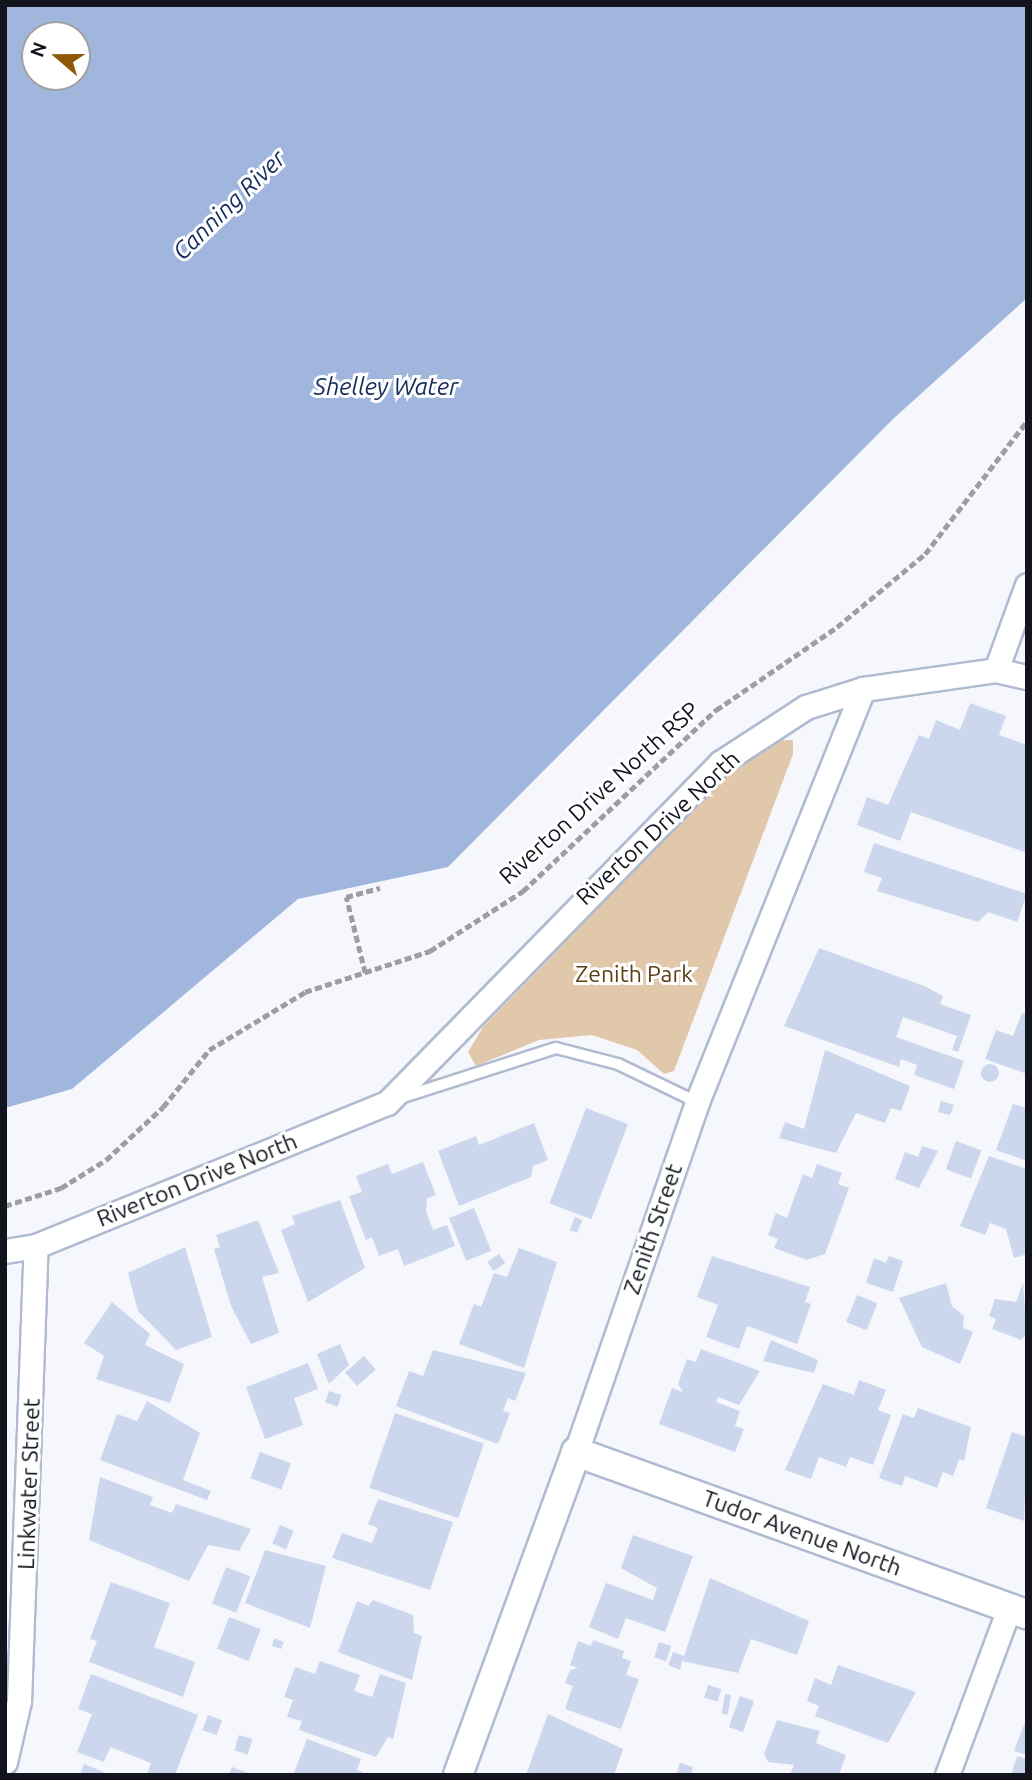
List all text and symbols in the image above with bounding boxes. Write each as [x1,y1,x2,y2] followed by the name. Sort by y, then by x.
[21,21,91,91] north arrow
[25,39,51,60] text: N
[167,144,291,266] water label: Canning River
[314,373,458,401] water label: Shelley Water
[493,696,705,890] street label: Riverton Drive North RSP
[570,745,746,911] street label: Riverton Drive North
[575,960,693,988] park label: Zenith Park
[93,1127,301,1233] street label: Riverton Drive North
[618,1160,688,1298] street label: Zenith Street
[12,1398,46,1570] street label: Linkwater Street
[699,1484,905,1582] street label: Tudor Avenue North

